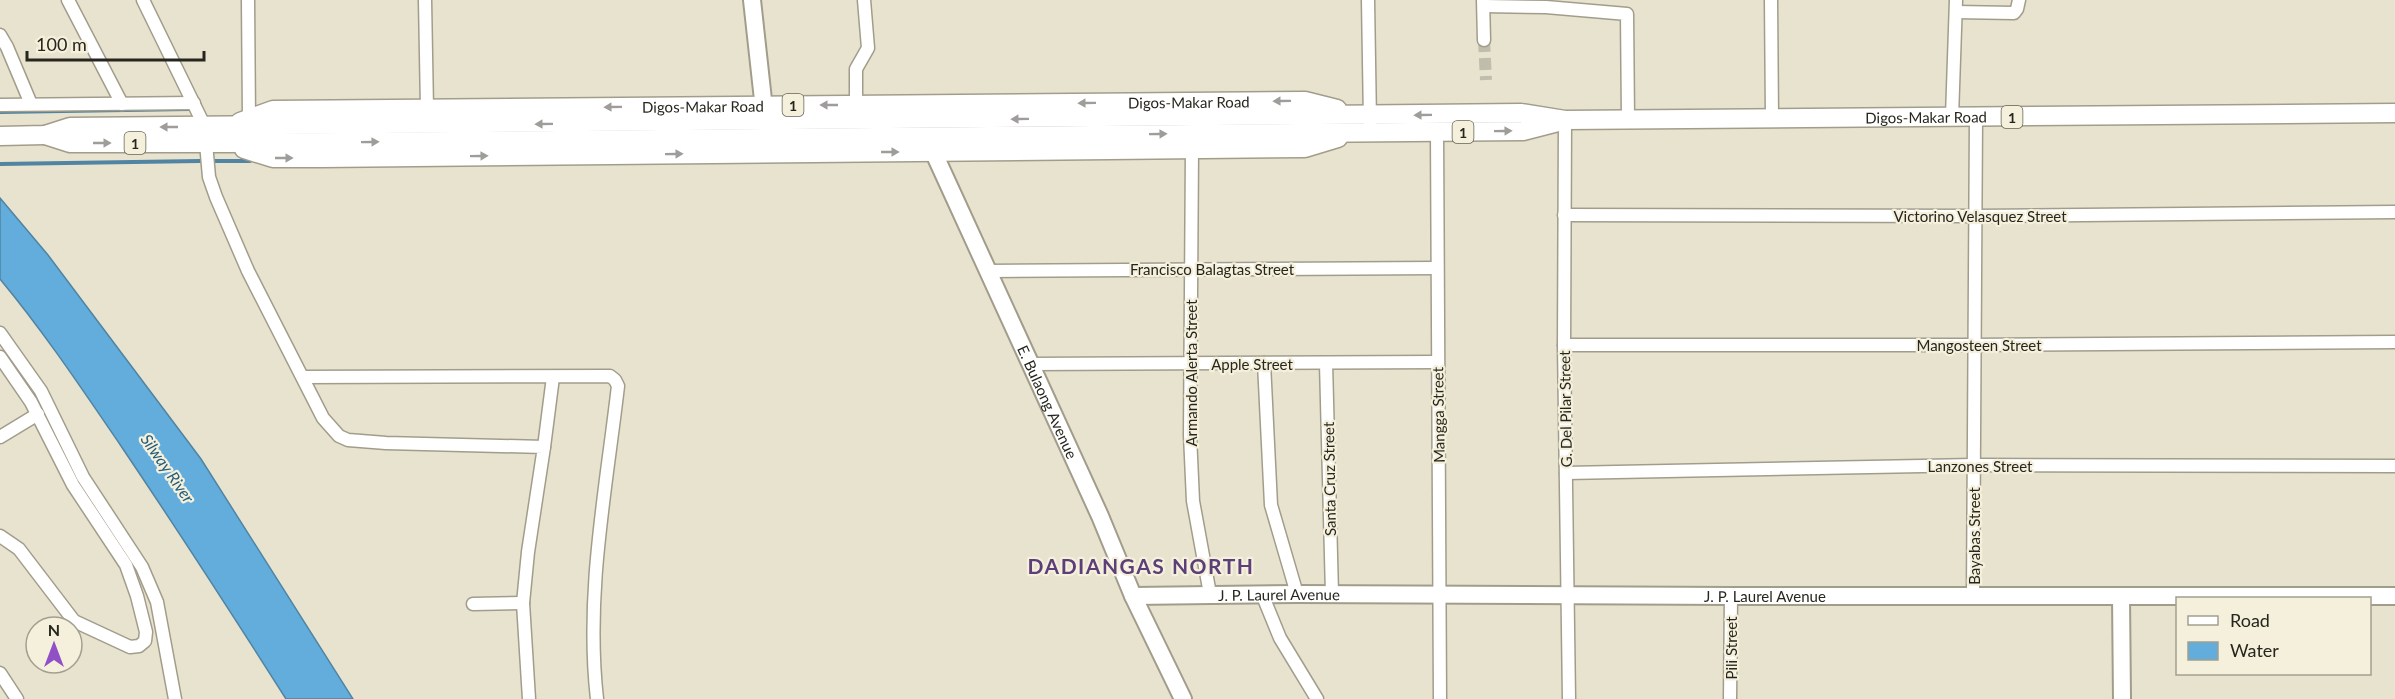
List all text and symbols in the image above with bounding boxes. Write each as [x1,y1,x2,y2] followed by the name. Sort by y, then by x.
[27,24,204,62] scale bar
[36,33,87,55] text: 100 m
[1128,92,1250,112] street label: Digos-Makar Road
[782,94,804,116] road number: 1
[1273,96,1292,106] one-way arrow
[642,97,764,116] street label: Digos-Makar Road
[1078,98,1097,108] one-way arrow
[820,100,839,110] one-way arrow
[604,102,623,112] one-way arrow
[2002,106,2022,128] road number: 1
[1865,107,1987,126] street label: Digos-Makar Road
[1414,110,1433,120] one-way arrow
[1011,114,1030,124] one-way arrow
[535,119,554,129] one-way arrow
[1452,121,1474,143] road number: 1
[159,122,178,132] one-way arrow
[1493,126,1512,136] one-way arrow
[1149,129,1168,139] one-way arrow
[124,132,146,154] road number: 1
[361,137,380,147] one-way arrow
[92,138,111,148] one-way arrow
[880,147,899,157] one-way arrow
[664,149,683,159] one-way arrow
[469,151,488,161] one-way arrow
[274,153,293,163] one-way arrow
[1893,207,2067,225] street label: Victorino Velasquez Street
[1130,260,1295,278] street label: Francisco Balagtas Street
[1182,299,1200,447] street label: Armando Alerta Street
[1916,336,2042,354] street label: Mangosteen Street
[1014,342,1082,462] street label: E. Bulaong Avenue
[1555,350,1575,468] street label: G. Del Pilar Street
[1211,355,1293,373] street label: Apple Street
[1428,366,1448,463] street label: Mangga Street
[1319,421,1339,536] street label: Santa Cruz Street
[137,430,199,506] water label: Silway River
[1928,457,2033,475] street label: Lanzones Street
[1965,487,1983,585] street label: Bayabas Street
[1028,553,1254,578] district label: DADIANGAS NORTH
[1218,585,1340,604] street label: J. P. Laurel Avenue
[1704,587,1826,605] street label: J. P. Laurel Avenue
[2176,597,2371,675] legend
[2230,609,2270,631] text: Road
[24,615,84,675] north arrow
[1722,616,1740,680] street label: Pili Street
[48,620,60,639] text: N
[2230,639,2279,661] text: Water

